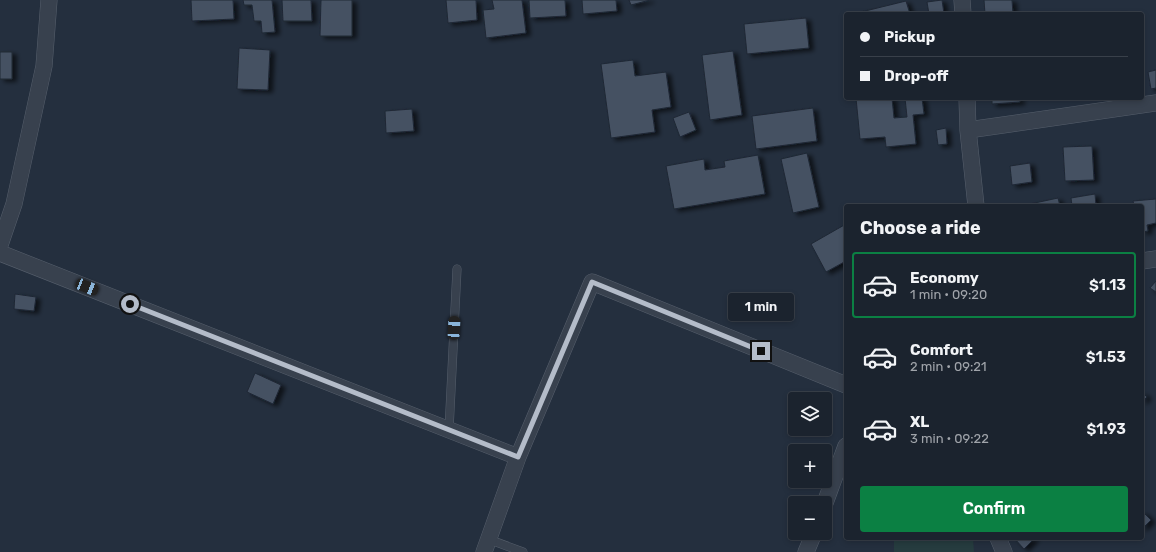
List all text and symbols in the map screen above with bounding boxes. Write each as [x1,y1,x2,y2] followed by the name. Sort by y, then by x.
[884,28,935,46] text: Pickup
[884,67,948,85] text: Drop-off
[860,217,981,239] text: Choose a ride
[862,267,898,303] icon: car
[910,269,979,287] text: Economy
[1089,276,1126,294] text: $1.13
[74,277,100,297] car
[910,287,987,302] text: 1 min · 09:20
[728,293,794,321] callout: 1 min
[121,295,139,313] route start
[745,299,777,314] text: 1 min
[447,316,461,340] car
[862,339,898,375] icon: car
[910,341,973,359] text: Comfort
[752,342,770,360] route end
[1086,348,1126,366] text: $1.53
[910,359,987,374] text: 2 min · 09:21
[788,392,832,540] map controls
[788,392,832,436] button: layers
[862,411,898,447] icon: car
[910,413,929,431] text: XL
[1087,420,1126,438] text: $1.93
[910,431,989,446] text: 3 min · 09:22
[788,444,832,488] button: +
[860,486,1128,532] button: Confirm
[788,496,832,540] button: −

